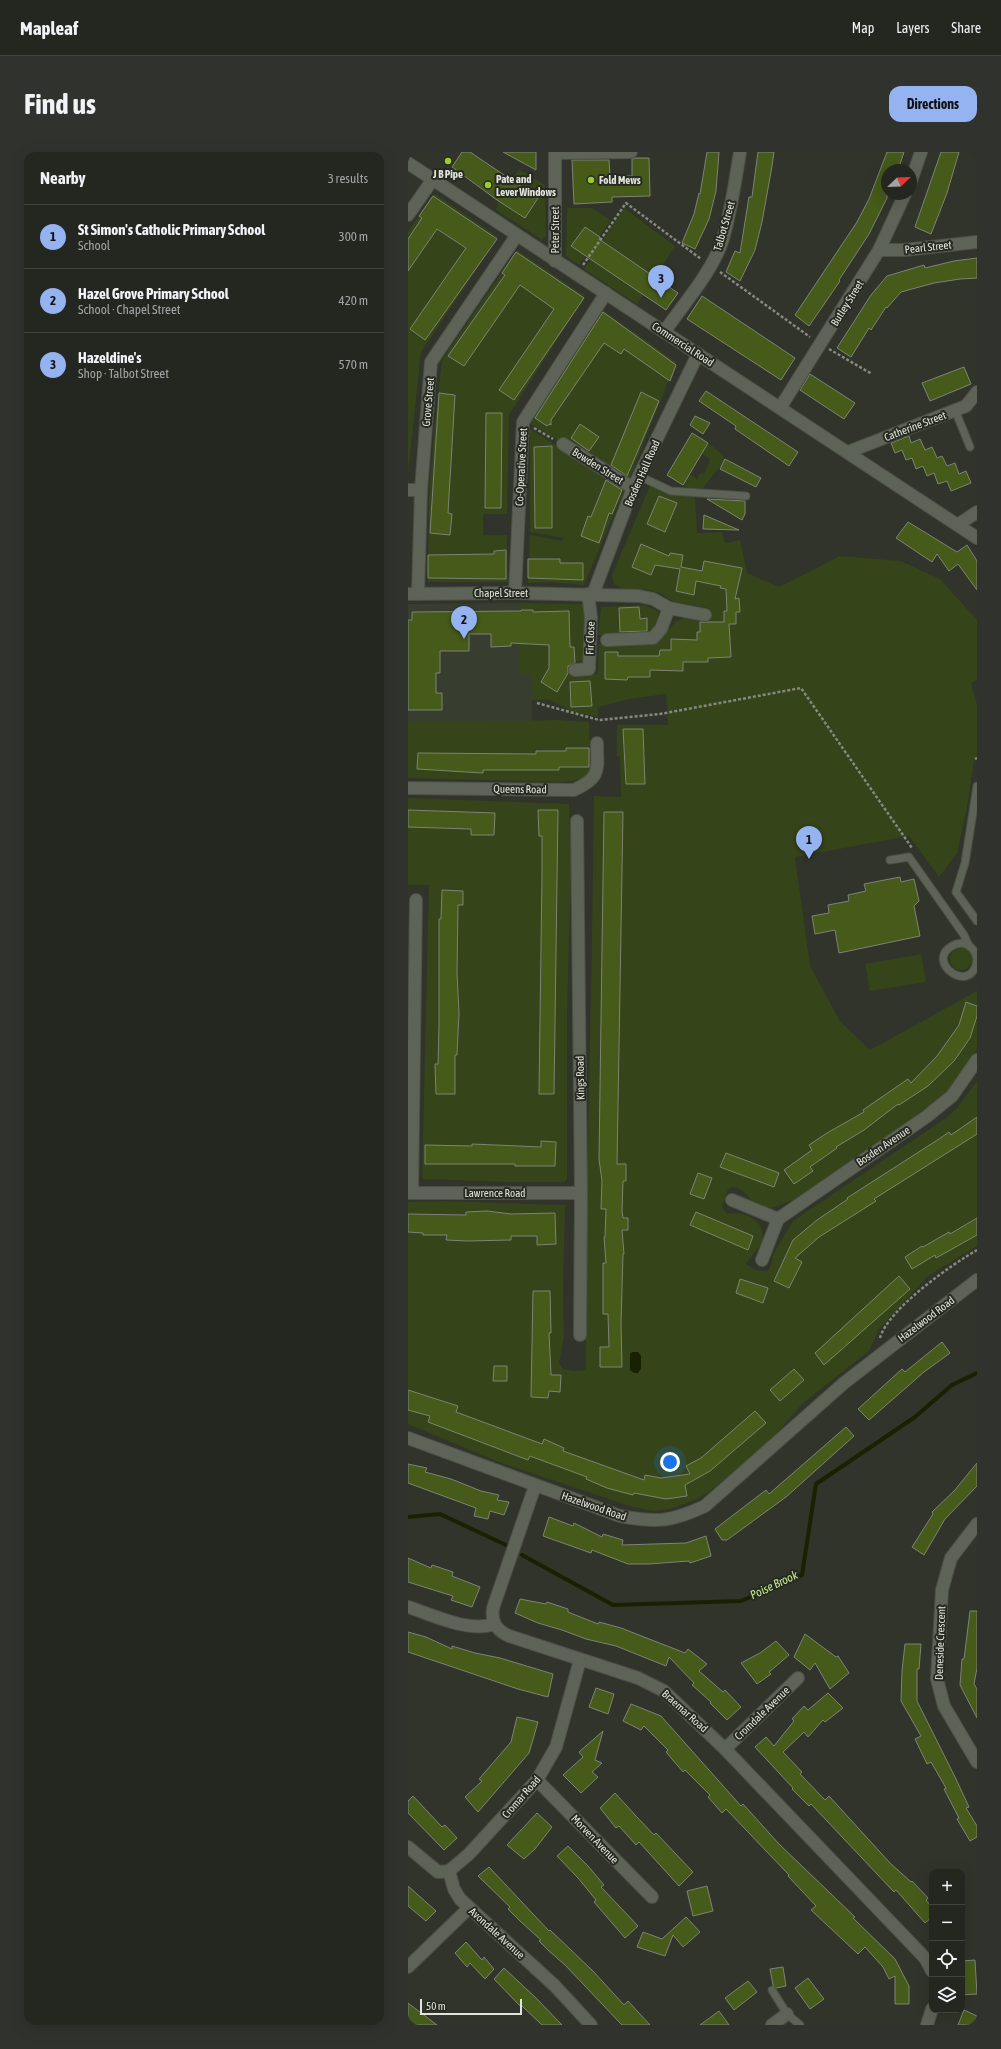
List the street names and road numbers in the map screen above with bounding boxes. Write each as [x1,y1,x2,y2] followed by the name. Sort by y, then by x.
[711,200,737,252] street label: Talbot Street
[549,206,561,254] street label: Peter Street
[904,239,952,255] street label: Pearl Street
[828,278,866,328] street label: Butley Street
[650,320,716,368] street label: Commercial Road
[420,377,436,427] street label: Grove Street
[882,409,948,443] street label: Catherine Street
[513,428,529,506] street label: Co-Operative Street
[622,438,662,508] street label: Bosden Hall Road
[570,446,626,486] street label: Bowden Street
[474,587,528,599] street label: Chapel Street
[583,621,597,655] street label: Fir Close
[493,783,547,795] street label: Queens Road
[574,1056,586,1100] street label: Kings Road
[854,1124,912,1168] street label: Bosden Avenue
[464,1187,526,1199] street label: Lawrence Road
[895,1294,957,1344] street label: Hazelwood Road
[560,1489,628,1523] street label: Hazelwood Road
[933,1606,947,1680] street label: Deneside Crescent
[732,1684,792,1742] street label: Cromdale Avenue
[660,1687,710,1735] street label: Braemar Road
[499,1773,543,1821] street label: Cromar Road
[569,1812,621,1866] street label: Morven Avenue
[467,1905,527,1961] street label: Avondale Avenue

